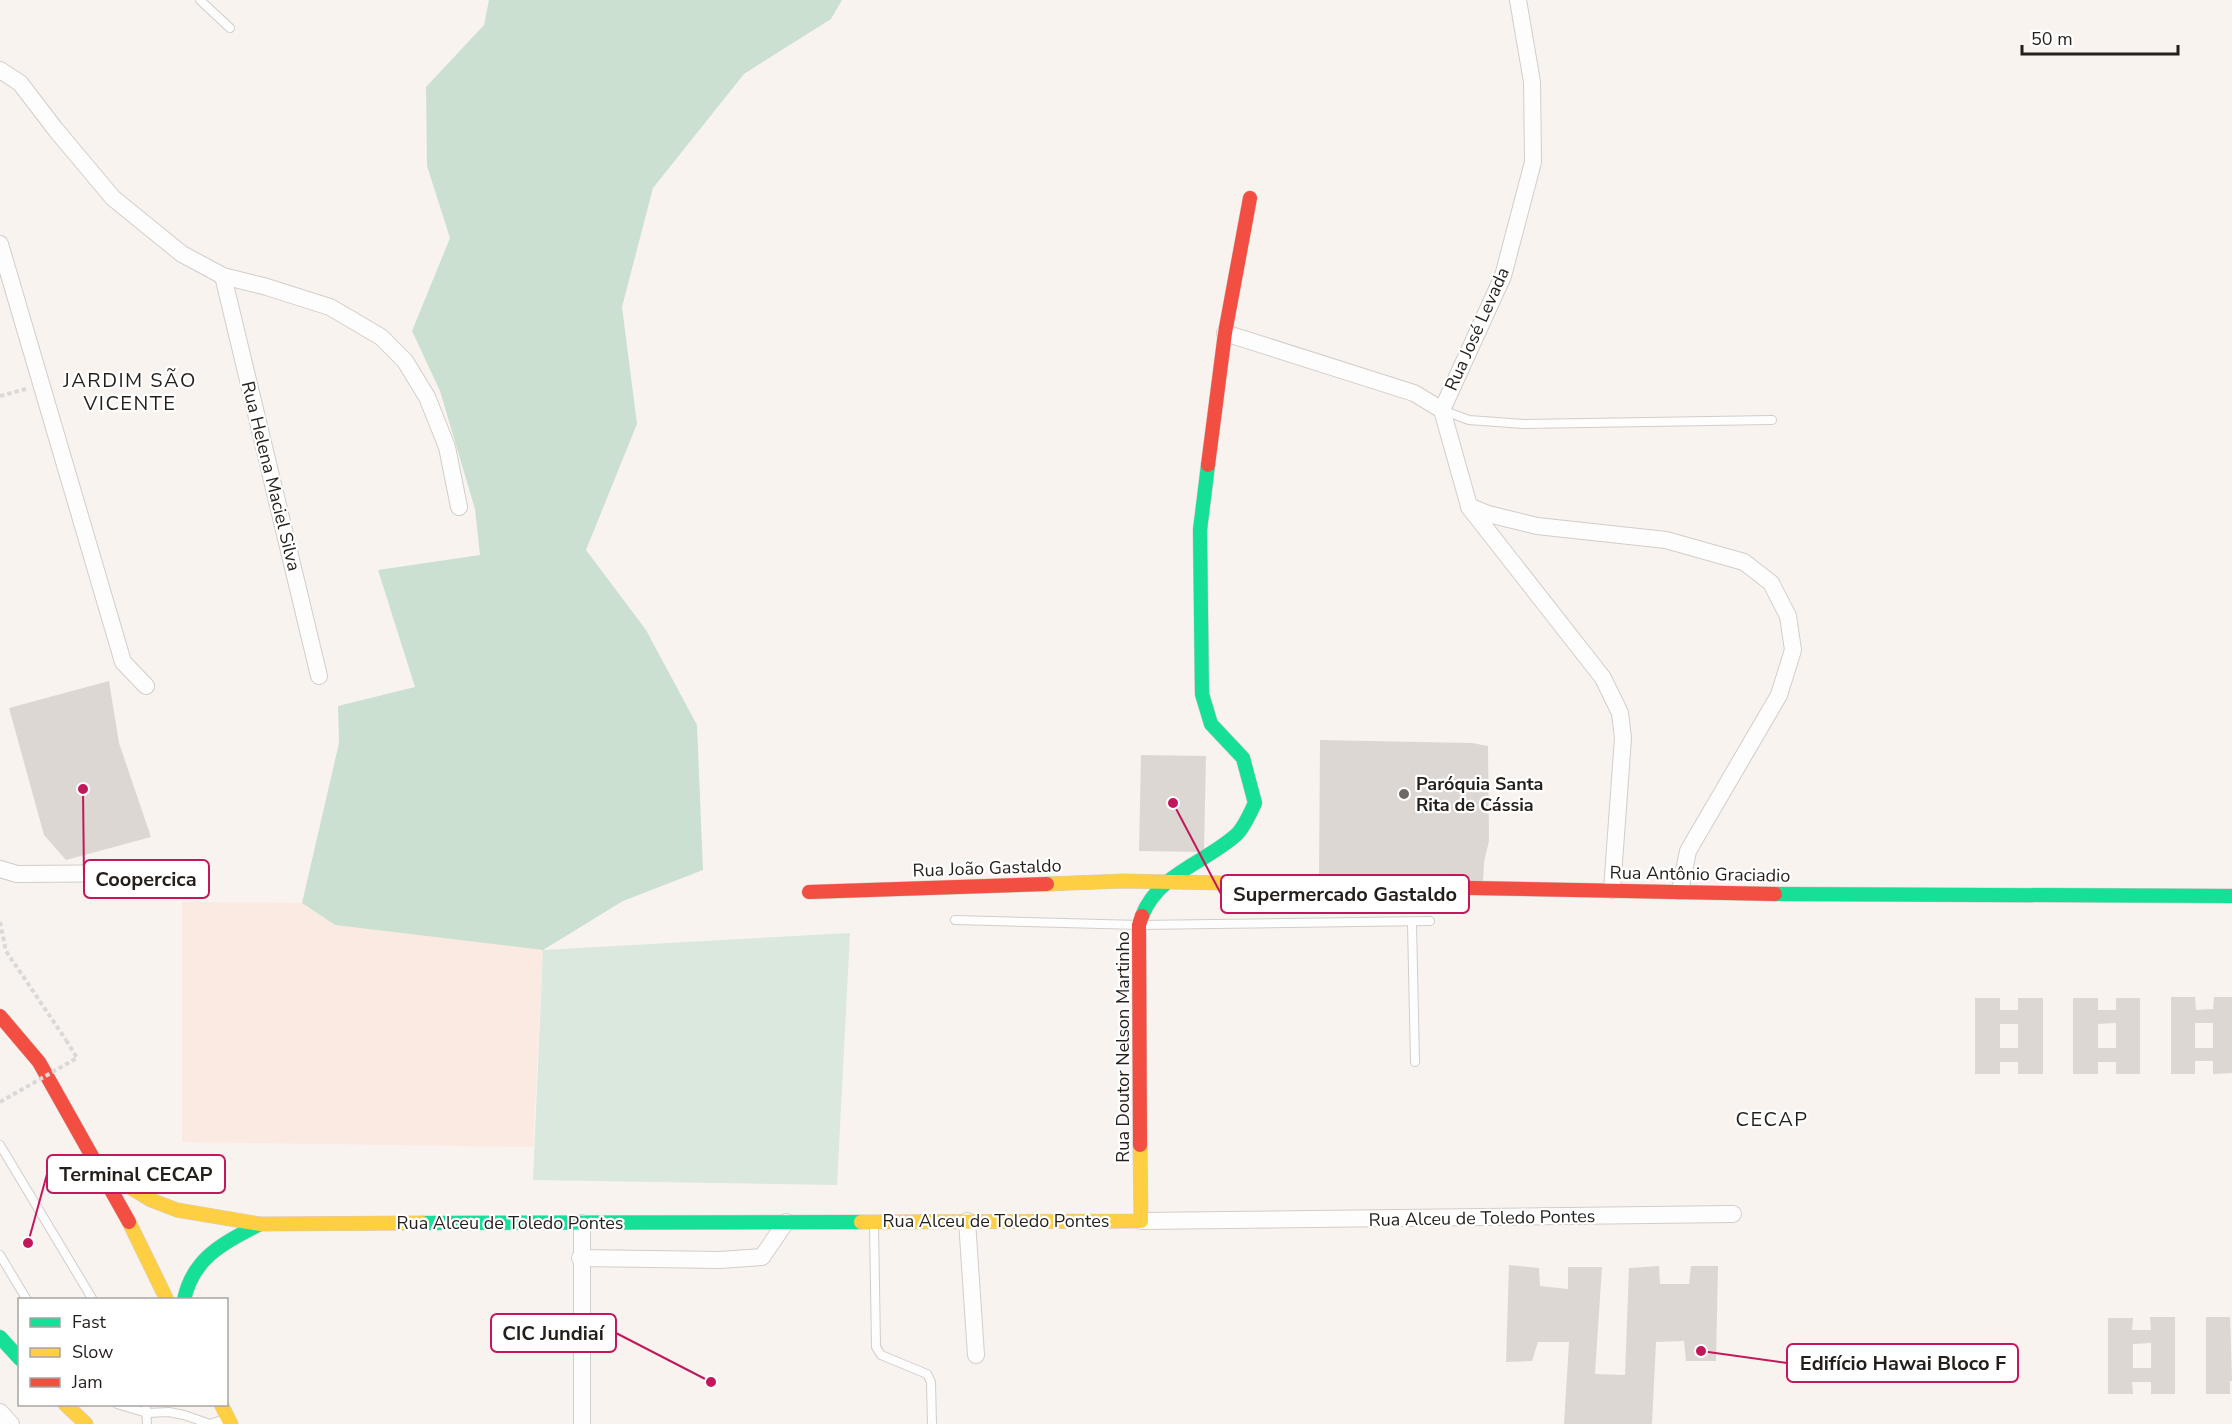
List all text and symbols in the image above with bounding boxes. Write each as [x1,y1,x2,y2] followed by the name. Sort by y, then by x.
[2022,18,2178,56] scale bar
[2031,27,2073,51] text: 50 m
[1439,263,1515,395] street label: Rua José Levada
[62,367,197,417] district label: JARDIM SÃO VICENTE
[236,379,306,573] street label: Rua Helena Maciel Silva
[1416,772,1543,817] place label: Paróquia Santa Rita de Cássia
[1397,787,1411,801] marker: Paróquia Santa Rita de Cássia
[912,853,1062,883] street label: Rua João Gastaldo
[84,860,209,898] callout: Coopercica
[1610,860,1790,888] street label: Rua Antônio Graciadio
[95,866,197,893] text: Coopercica
[1221,875,1469,913] callout: Supermercado Gastaldo
[1233,881,1457,908] text: Supermercado Gastaldo
[1111,931,1135,1163] street label: Rua Doutor Nelson Martinho
[1736,1106,1808,1133] district label: CECAP
[47,1155,225,1193] callout: Terminal CECAP
[59,1161,213,1188] text: Terminal CECAP
[1368,1204,1596,1232] street label: Rua Alceu de Toledo Pontes
[883,1209,1109,1233] street label: Rua Alceu de Toledo Pontes
[397,1211,623,1235] street label: Rua Alceu de Toledo Pontes
[18,1298,228,1406] legend
[72,1310,107,1334] text: Fast
[491,1314,616,1352] callout: CIC Jundiaí
[502,1320,606,1347] text: CIC Jundiaí
[72,1340,113,1364] text: Slow
[1787,1344,2018,1382] callout: Edifício Hawai Bloco F
[1800,1350,2006,1377] text: Edifício Hawai Bloco F
[71,1370,103,1394] text: Jam

